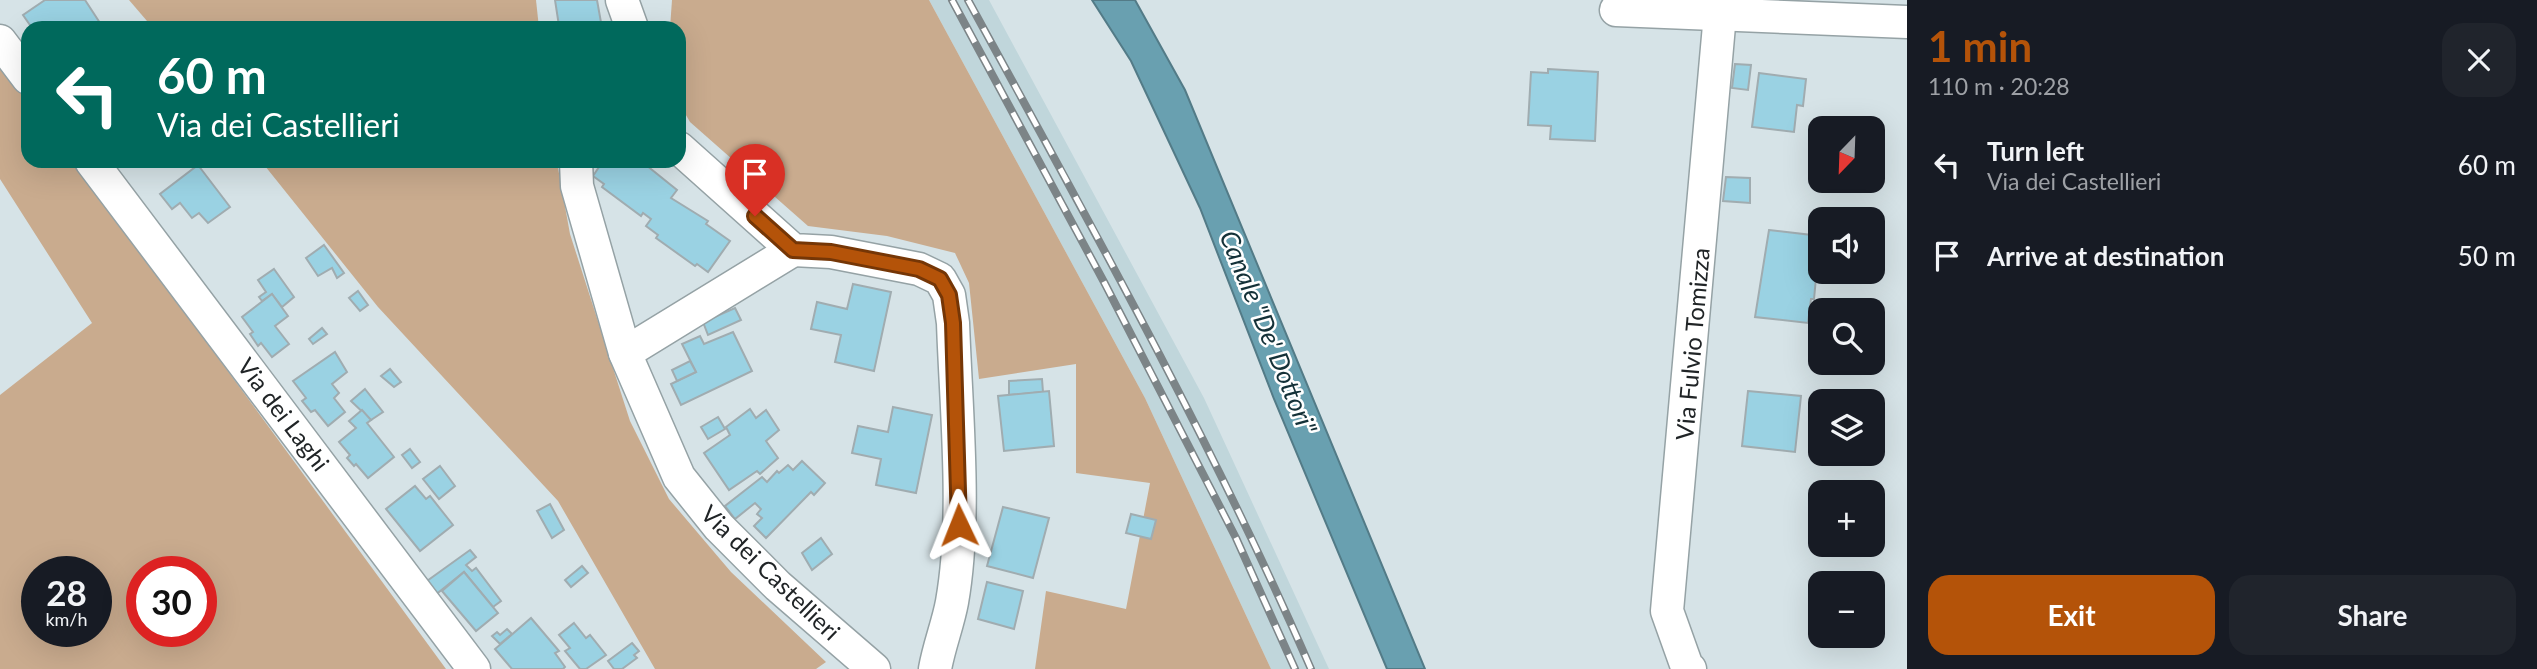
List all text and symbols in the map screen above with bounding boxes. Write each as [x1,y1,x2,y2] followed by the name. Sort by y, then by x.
[1928,21,2032,71] text: 1 min
[2442,23,2516,97] button: close
[157,46,267,104] text: 60 m
[42,49,133,140] icon: left
[1928,72,2070,100] text: 110 m · 20:28
[157,105,400,144] text: Via dei Castellieri
[1808,116,1885,192] north arrow
[1808,116,1885,648] map controls
[1987,135,2084,167] text: Turn left
[725,144,785,216] pin
[1928,146,1966,184] icon: left
[2458,149,2516,181] text: 60 m
[736,155,774,193] icon: arrive
[1987,167,2161,195] text: Via dei Castellieri
[1808,207,1885,284] button: sound
[1214,225,1324,439] water label: Canale "De' Dottori"
[1928,237,1966,275] icon: arrive
[1987,240,2224,272] text: Arrive at destination
[2458,240,2516,272] text: 50 m
[1669,247,1715,441] street label: Via Fulvio Tomizza
[1808,298,1885,375] button: search
[232,352,336,476] street label: Via dei Laghi
[1808,389,1885,466] button: layers
[1808,480,1885,557] button: +
[922,488,996,562] position arrow
[695,498,847,646] street label: Via dei Castellieri
[126,556,217,647] speed limit sign: 30
[46,571,87,613] text: 28
[1808,571,1885,648] button: −
[1928,575,2215,655] button: Exit
[2229,575,2516,655] button: Share
[45,608,88,630] text: km/h

